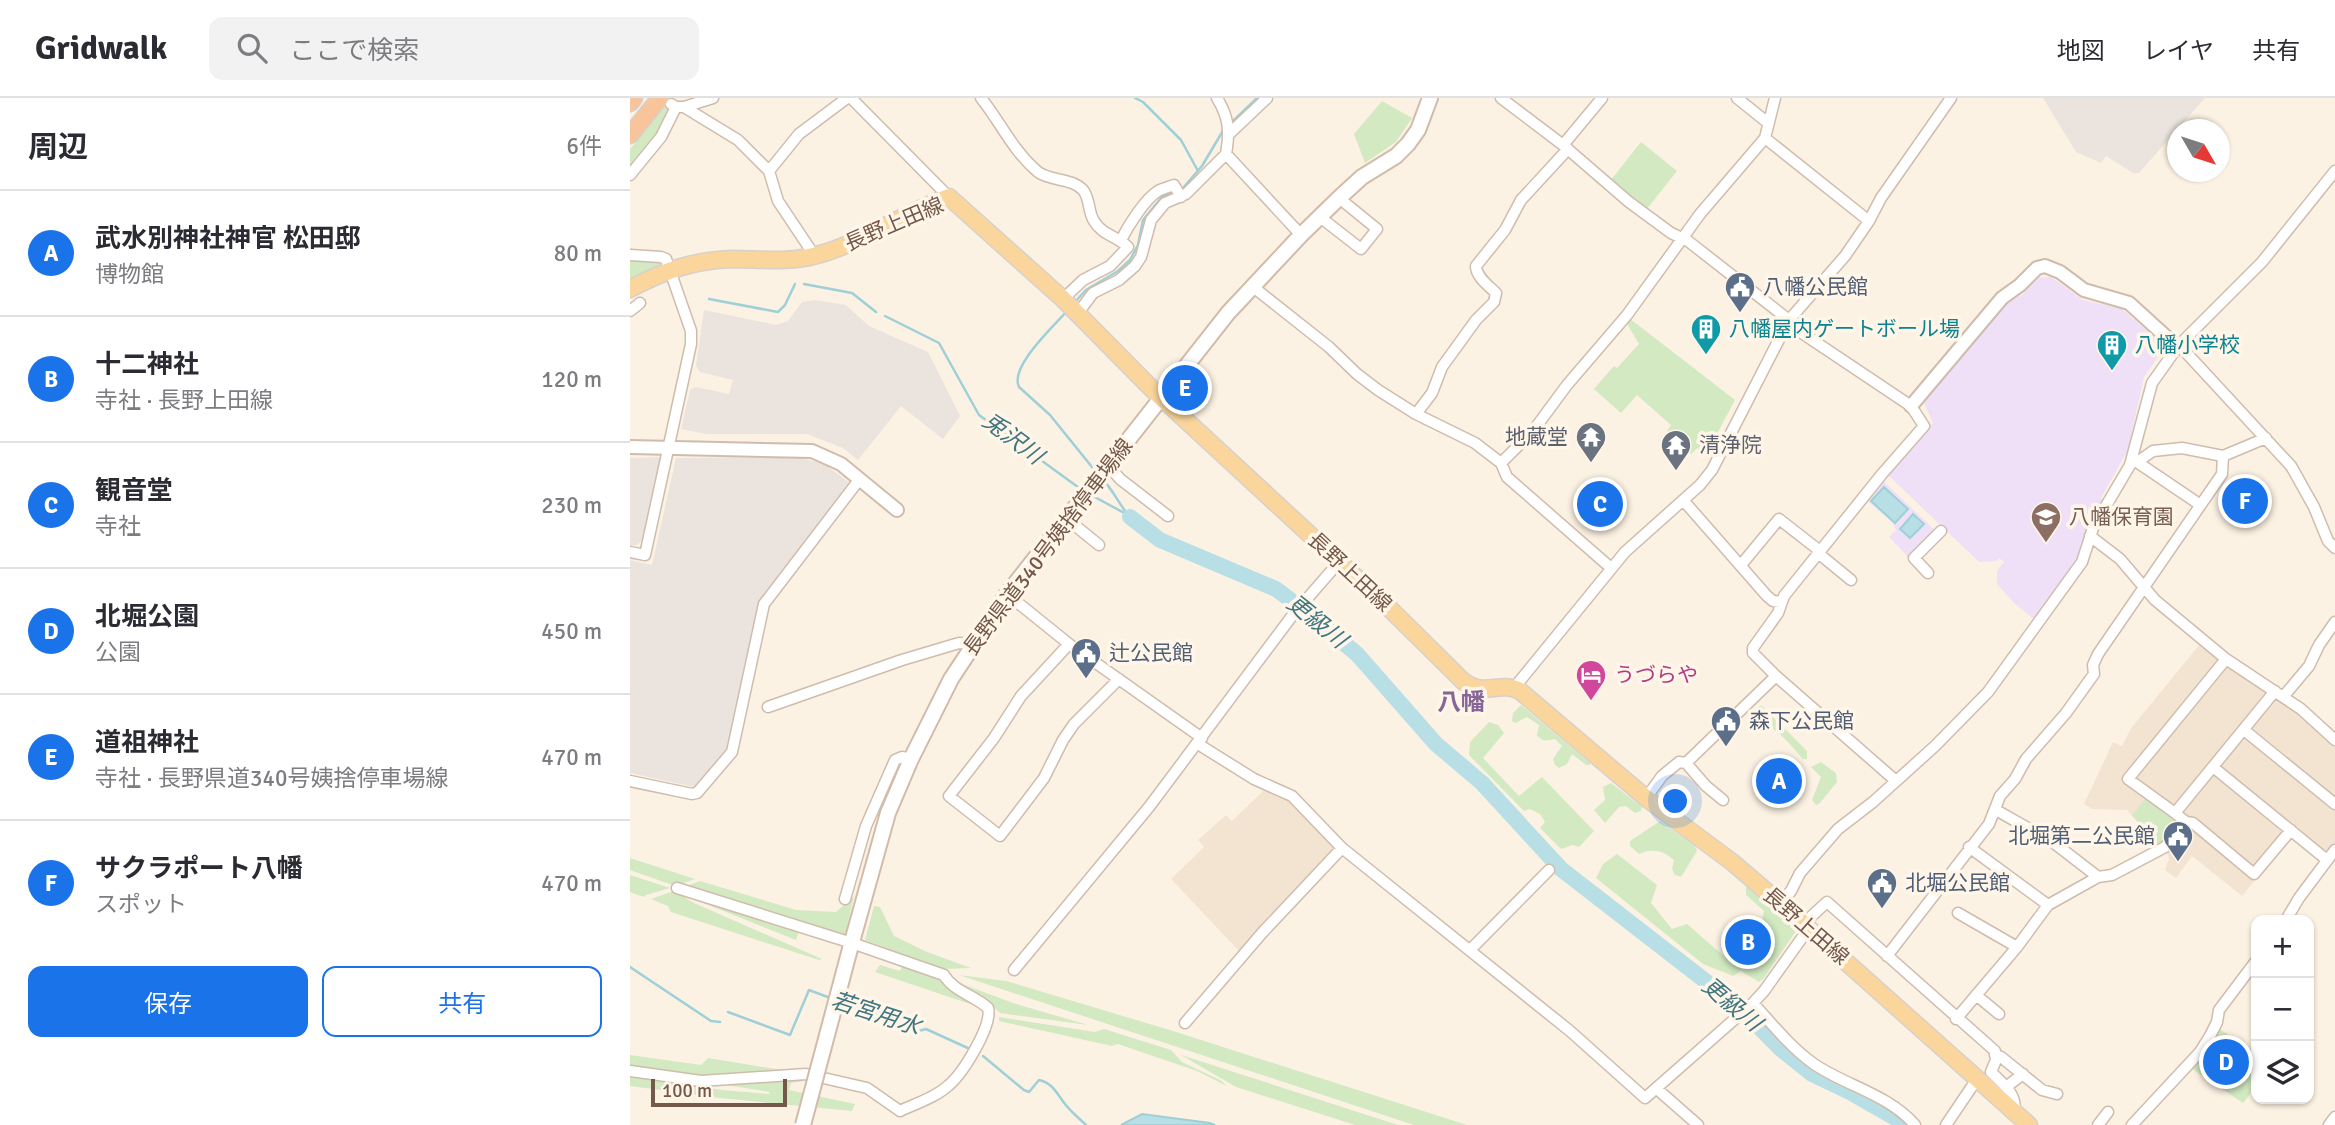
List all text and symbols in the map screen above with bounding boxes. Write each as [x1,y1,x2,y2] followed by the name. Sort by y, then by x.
[209,17,699,80] search box
[35,28,167,69] text: Gridwalk
[233,29,271,67] icon: search
[289,35,419,67] text: ここで検索
[2057,36,2105,66] text: 地図
[2143,36,2214,66] text: レイヤ
[2252,36,2300,66] text: 共有
[2167,119,2230,182] north arrow
[28,129,88,166] text: 周辺
[567,132,602,161] text: 6件
[841,192,947,256] street label: 長野上田線
[95,223,361,255] text: 武水別神社神官 松田邸
[44,239,58,268] text: A
[554,239,602,268] text: 80 m
[95,260,164,289] text: 博物館
[1723,270,1757,314] public building icon: 八幡公民館
[1763,274,1868,300] place label: 八幡公民館
[1689,312,1723,356] building icon: 八幡屋内ゲートボール場
[1729,316,1960,342] place label: 八幡屋内ゲートボール場
[2095,328,2129,372] building icon: 八幡小学校
[2135,332,2240,358] place label: 八幡小学校
[95,349,199,381] text: 十二神社
[1162,362,1208,414] pin: E
[44,365,58,394] text: B
[541,365,602,394] text: 120 m
[95,386,273,415] text: 寺社 · 長野上田線
[976,406,1051,473] water label: 兎沢川
[1574,420,1608,464] temple icon: 地蔵堂
[1505,424,1568,450] place label: 地蔵堂
[1659,428,1693,472] temple icon: 清浄院
[1699,432,1762,458] place label: 清浄院
[958,433,1138,661] street label: 長野県道340号姨捨停車場線
[95,475,173,507] text: 観音堂
[2222,475,2268,527] pin: F
[1577,478,1623,530] pin: C
[44,491,58,520] text: C
[541,491,602,520] text: 230 m
[2029,500,2063,544] school or university icon: 八幡保育園
[2069,504,2174,530] place label: 八幡保育園
[95,512,141,541] text: 寺社
[1303,527,1397,617] street label: 長野上田線
[1281,588,1355,656] water label: 更級川
[95,601,199,633] text: 北堀公園
[43,617,59,646] text: D
[541,617,602,646] text: 450 m
[1069,636,1103,680] public building icon: 辻公民館
[95,638,141,667] text: 公園
[1109,640,1193,666] place label: 辻公民館
[1574,658,1608,702] hotel icon: うづらや
[1614,662,1698,688] place label: うづらや
[1437,687,1485,717] district label: 八幡
[1709,704,1743,748] public building icon: 森下公民館
[1749,708,1854,734] place label: 森下公民館
[95,727,199,759] text: 道祖神社
[44,743,58,772] text: E
[541,743,602,772] text: 470 m
[1756,755,1802,807] pin: A
[95,764,448,793] text: 寺社 · 長野県道340号姨捨停車場線
[1658,784,1692,818] your location
[2161,819,2195,863] public building icon: 北堀第二公民館
[2008,823,2155,849] place label: 北堀第二公民館
[95,853,303,885] text: サクラポート八幡
[1865,866,1899,910] public building icon: 北堀公民館
[45,869,57,898] text: F
[541,869,602,898] text: 470 m
[1905,870,2010,896] place label: 北堀公民館
[1758,882,1854,970] street label: 長野上田線
[95,890,187,919] text: スポット
[2251,915,2314,1104] map controls
[2251,915,2314,978] button: +
[1725,916,1771,968] pin: B
[28,966,308,1037] button: 保存
[322,966,602,1037] button: 共有
[1696,971,1770,1040] water label: 更級川
[2251,978,2314,1041] button: −
[828,985,927,1042] water label: 若宮用水
[2203,1036,2249,1088] pin: D
[2251,1041,2314,1104] button: layers
[651,1076,788,1108] scale bar
[662,1079,712,1103] text: 100 m

